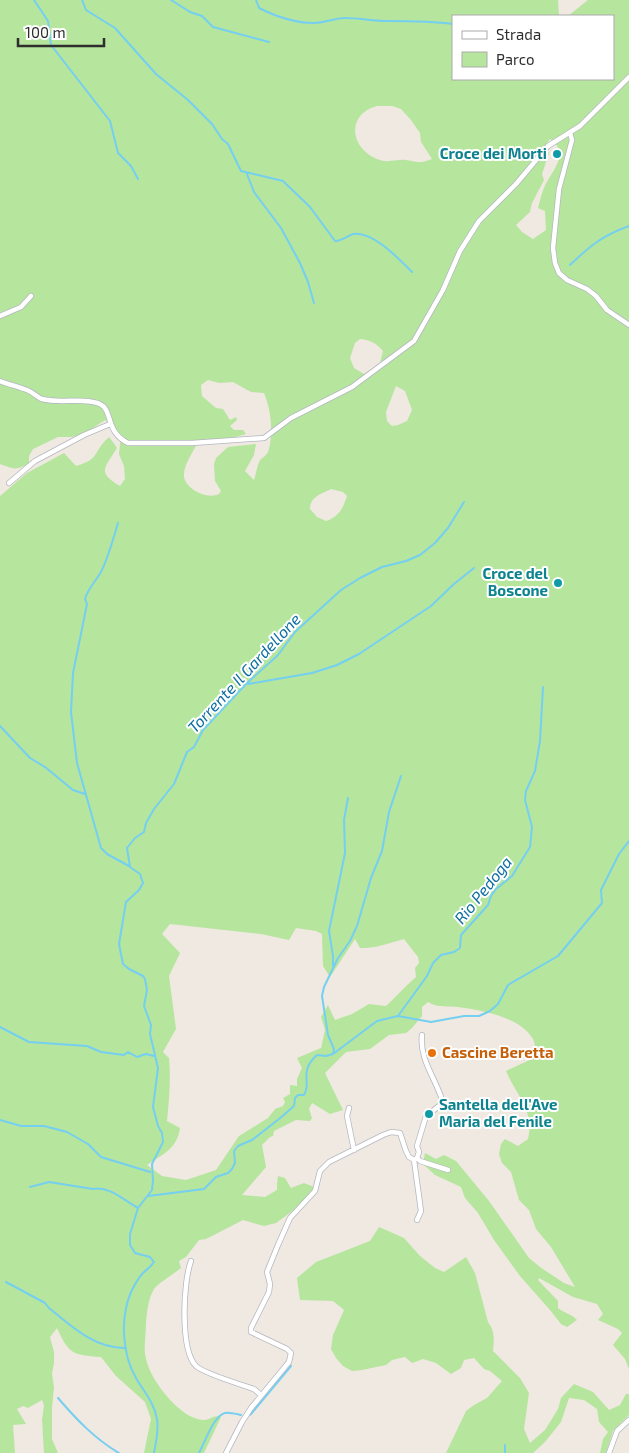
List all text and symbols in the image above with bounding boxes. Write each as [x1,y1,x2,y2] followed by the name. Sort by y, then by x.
[18,15,104,47] scale bar
[452,15,614,80] legend
[25,23,66,41] text: 100 m
[496,25,541,43] text: Strada
[496,50,535,68] text: Parco
[440,144,547,162] place label: Croce dei Morti
[551,148,563,160] marker: Croce dei Morti
[482,564,548,599] place label: Croce del Boscone
[552,577,564,589] marker: Croce del Boscone
[183,609,304,736] water label: Torrente Il Gardellone
[450,852,515,927] water label: Rio Pedoga
[442,1043,553,1061] place label: Cascine Beretta
[426,1047,438,1059] marker: Cascine Beretta
[439,1095,558,1130] place label: Santella dell'Ave Maria del Fenile
[423,1108,435,1120] marker: Santella dell'Ave Maria del Fenile

